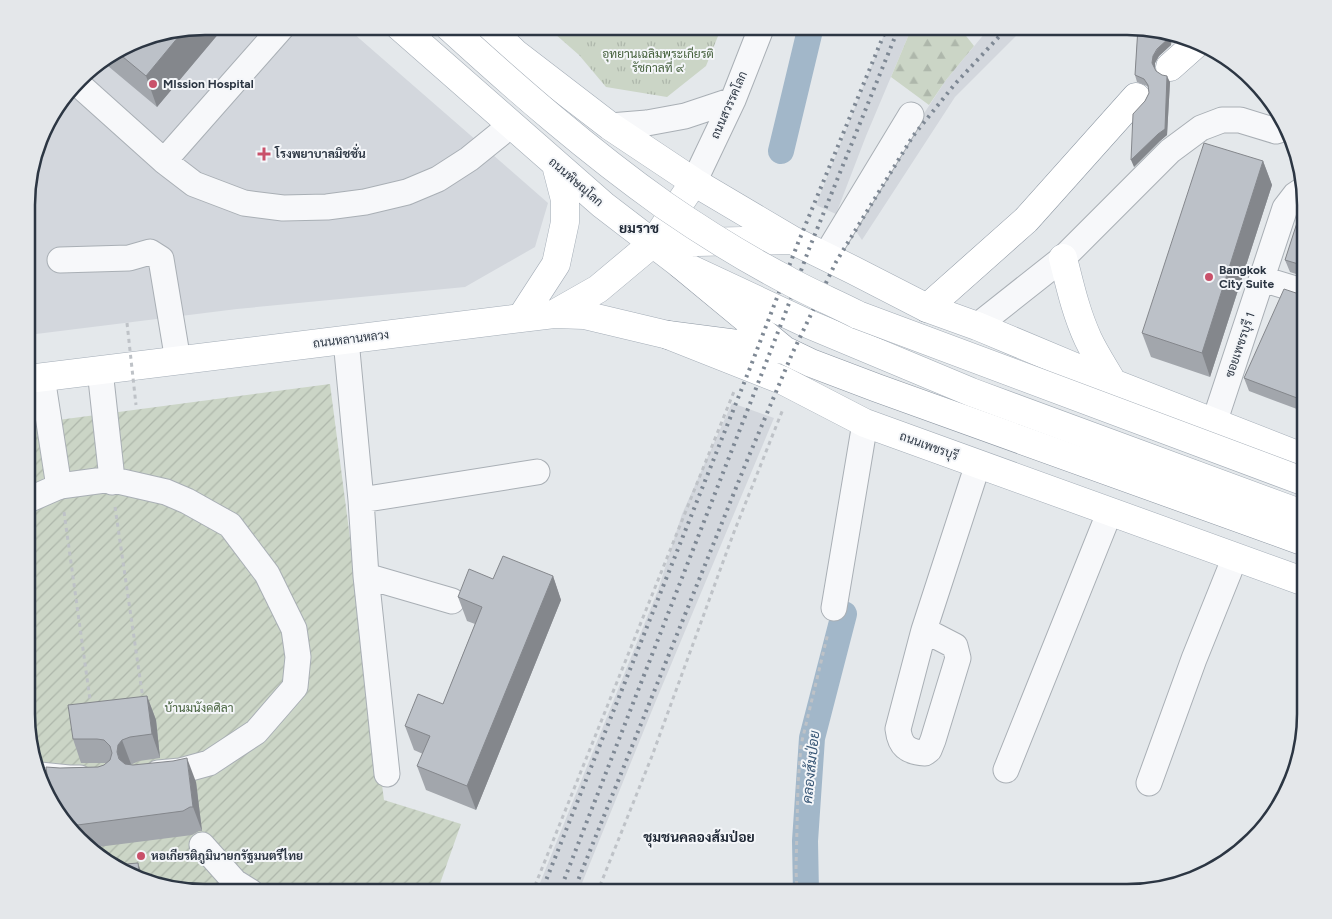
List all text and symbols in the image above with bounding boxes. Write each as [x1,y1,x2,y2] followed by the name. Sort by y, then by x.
[602,46,714,75] park label: อุทยานเฉลิมพระเกียรติ รัชกาลที่ ๙
[707,68,750,141] street label: ถนนสวรรคโลก
[163,77,254,91] place label: MIssion Hospital
[147,78,159,90] marker: MIssion Hospital
[274,143,366,161] place label: โรงพยาบาลมิชชั่น
[257,147,271,161] marker: โรงพยาบาลมิชชั่น
[545,154,607,211] street label: ถนนพิษณุโลก
[619,220,659,237] district label: ยมราช
[1219,263,1274,291] place label: Bangkok City Suite
[1203,271,1215,283] marker: Bangkok City Suite
[1221,310,1260,380] street label: ซอยเพชรบุรี 1
[312,327,390,351] street label: ถนนหลานหลวง
[897,428,961,465] street label: ถนนเพชรบุรี
[165,701,233,715] park label: บ้านมนังคศิลา
[799,730,823,804] water label: คลองส้มป่อย
[643,829,755,848] district label: ชุมชนคลองส้มป่อย
[151,848,303,864] place label: หอเกียรติภูมินายกรัฐมนตรีไทย
[135,850,147,862] marker: หอเกียรติภูมินายกรัฐมนตรีไทย

